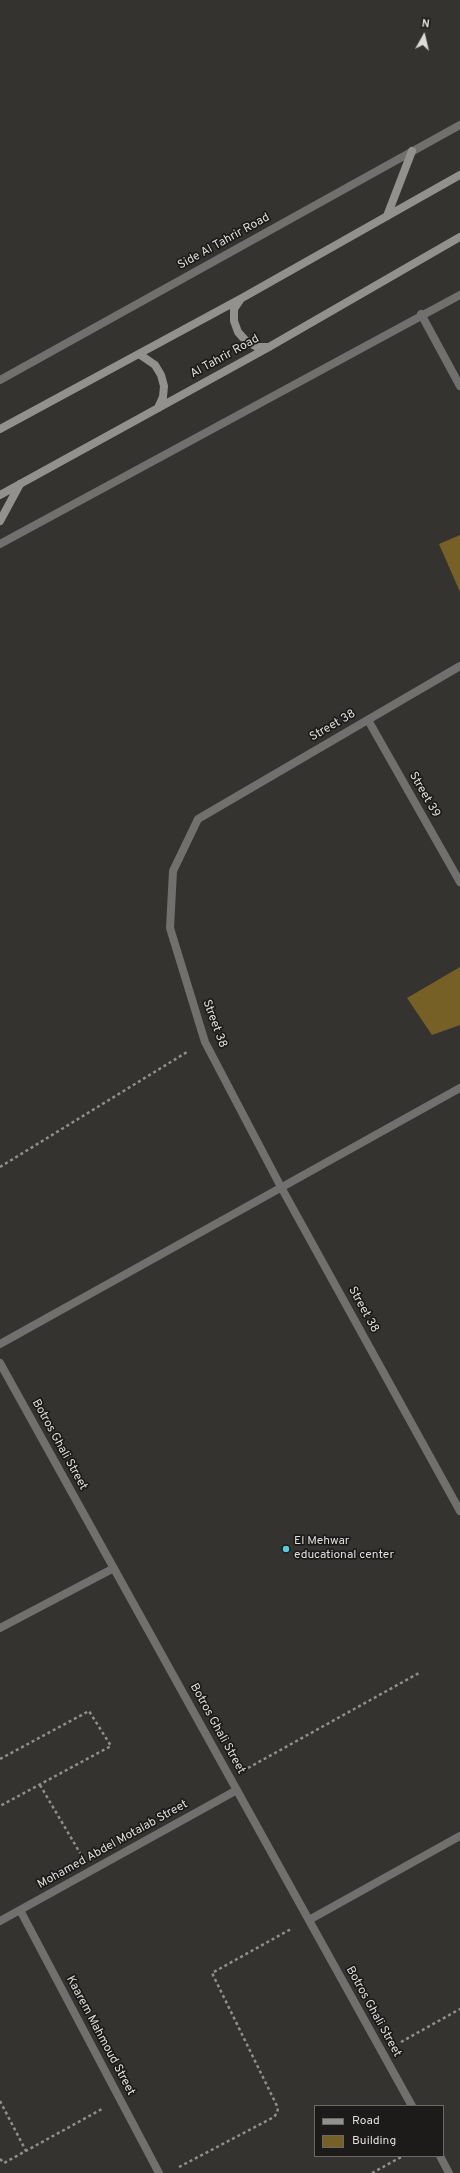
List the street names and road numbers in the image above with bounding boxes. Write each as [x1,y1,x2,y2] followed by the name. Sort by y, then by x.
[176,211,272,273] street label: Side Al Tahrir Road
[188,332,262,382] street label: Al Tahrir Road
[308,707,358,745] street label: Street 38
[405,770,443,820] street label: Street 39
[199,998,229,1050] street label: Street 38
[344,1284,382,1336] street label: Street 38
[28,1397,90,1493] street label: Botros Ghali Street
[186,1681,248,1777] street label: Botros Ghali Street
[35,1798,191,1892] street label: Mohamed Abdel Motalab Street
[342,1964,404,2060] street label: Botros Ghali Street
[62,1974,138,2098] street label: Kaarem Mahmoud Street

